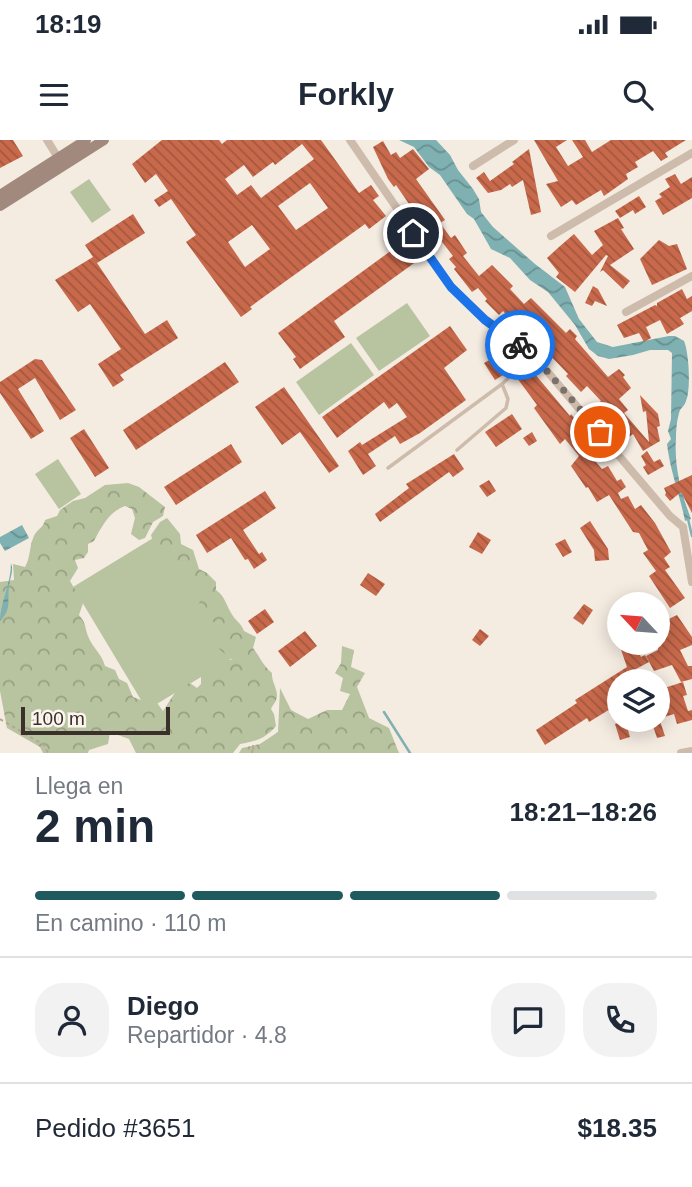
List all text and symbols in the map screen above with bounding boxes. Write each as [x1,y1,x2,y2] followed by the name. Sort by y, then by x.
[35,9,102,39] text: 18:19
[35,76,73,114] icon: menu
[298,76,394,112] text: Forkly
[619,76,657,114] icon: search
[383,203,443,263] pin
[394,214,432,252] icon: home
[485,310,555,380] courier
[501,326,539,364] icon: bike
[570,402,630,462] pin
[581,413,619,451] icon: bag
[607,592,670,654] north arrow
[607,592,670,732] map controls
[607,669,670,732] button: layers
[21,704,170,736] scale bar
[32,708,85,729] text: 100 m
[35,773,123,799] text: Llega en
[510,797,657,827] text: 18:21–18:26
[35,800,155,852] text: 2 min
[35,910,226,936] text: En camino · 110 m
[35,983,109,1057] button: person
[491,983,565,1057] button: chat
[583,983,657,1057] button: phone
[127,991,199,1021] text: Diego
[127,1022,287,1048] text: Repartidor · 4.8
[35,1113,195,1143] text: Pedido #3651
[577,1113,657,1143] text: $18.35

